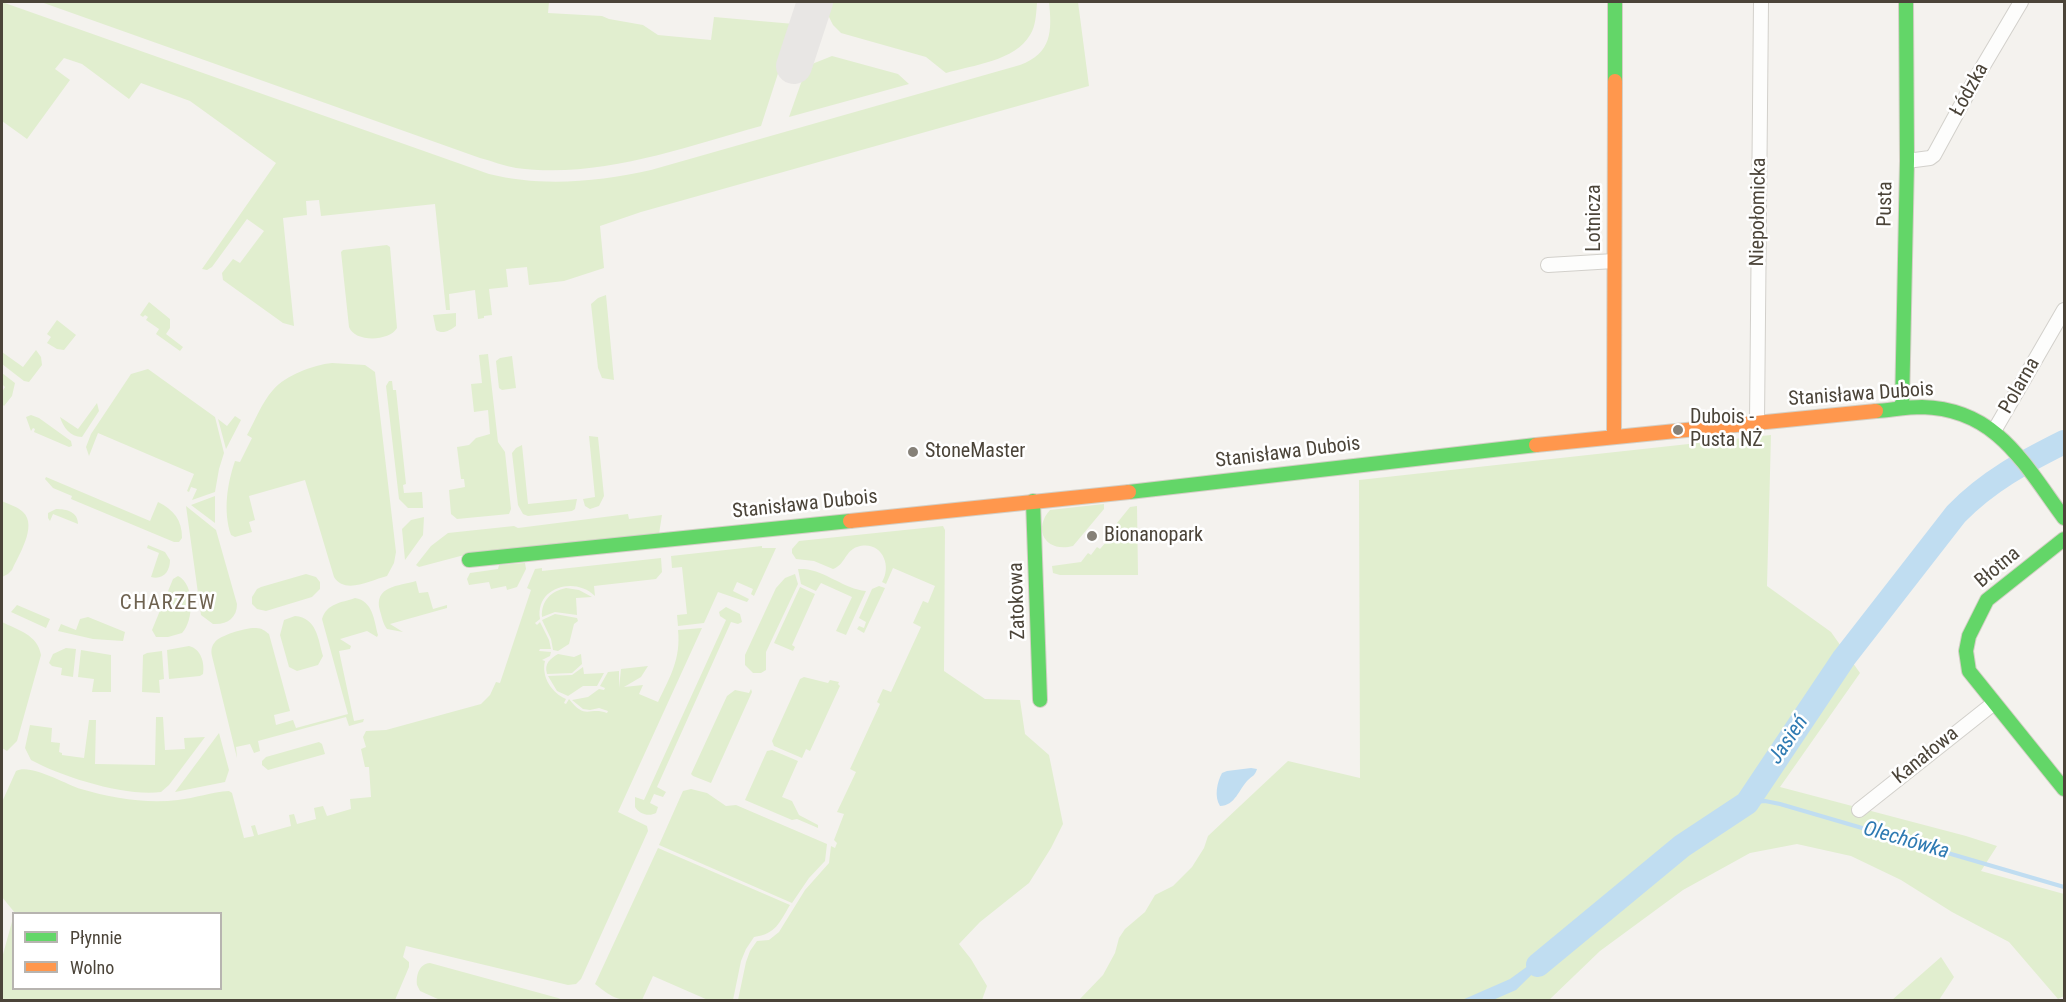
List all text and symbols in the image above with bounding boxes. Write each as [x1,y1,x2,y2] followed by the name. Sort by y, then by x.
[1946,59,1994,121] street label: Łódzka
[1746,157,1772,267] street label: Niepołomicka
[1874,181,1898,227] street label: Pusta
[1583,184,1607,252] street label: Lotnicza
[1994,354,2046,418] street label: Polarna
[1787,378,1935,412] street label: Stanisława Dubois
[1690,406,1763,453] place label: Dubois - Pusta NŻ
[1671,423,1685,437] marker: Dubois - Pusta NŻ
[1214,432,1362,474] street label: Stanisława Dubois
[925,440,1025,464] place label: StoneMaster
[906,445,920,459] marker: StoneMaster
[731,485,879,525] street label: Stanisława Dubois
[1104,524,1203,548] place label: Bionanopark
[1085,529,1099,543] marker: Bionanopark
[1971,542,2025,594] street label: Błotna
[1005,562,1031,640] street label: Zatokowa
[120,591,216,617] district label: CHARZEW
[1764,711,1814,769] water label: Jasień
[1888,722,1964,790] street label: Kanałowa
[1860,817,1952,865] water label: Olechówka
[12,912,222,990] legend
[70,927,122,948] text: Płynnie
[70,957,114,978] text: Wolno

